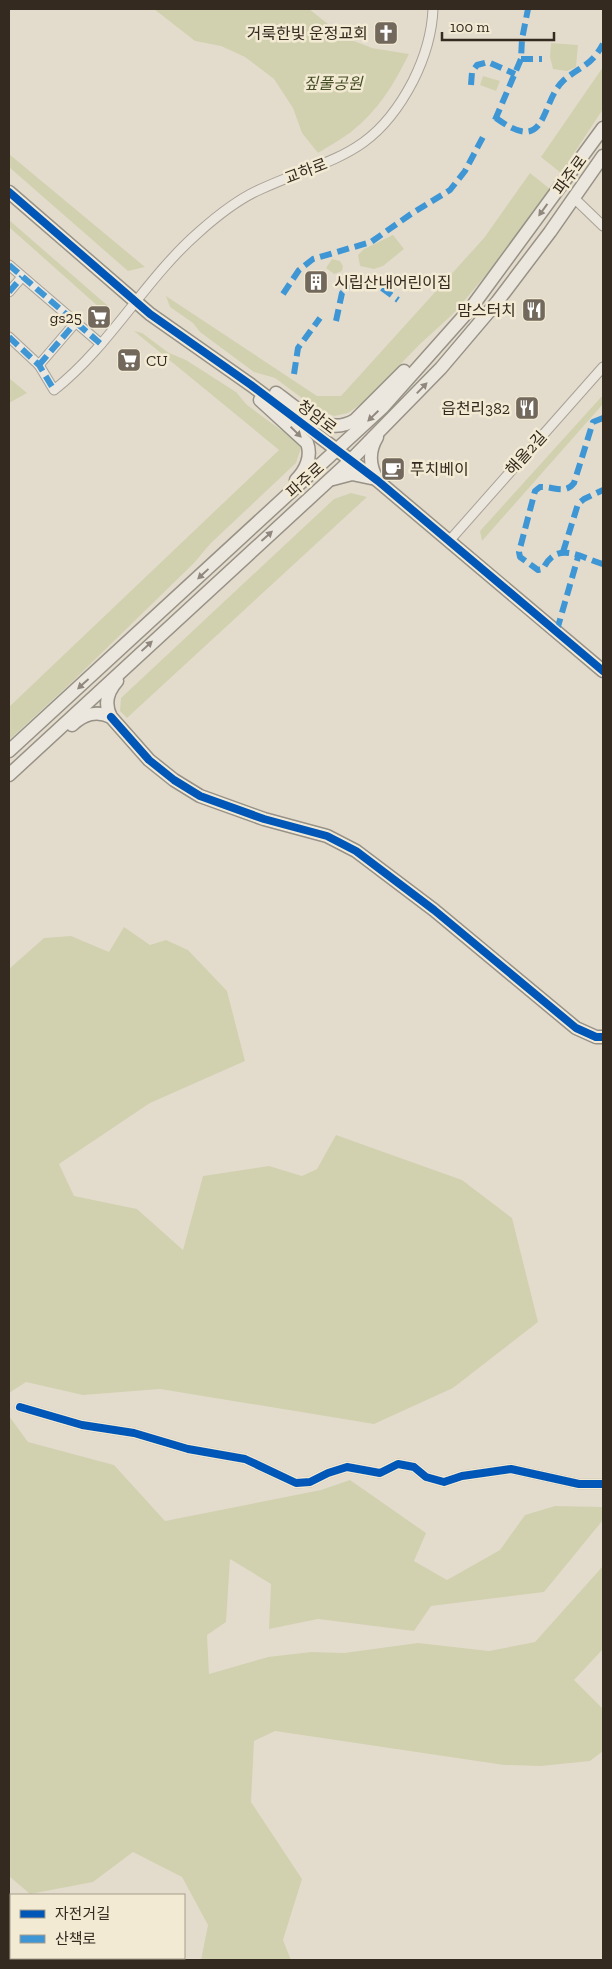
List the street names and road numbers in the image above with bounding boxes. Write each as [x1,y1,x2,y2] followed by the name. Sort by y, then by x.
[549,151,591,198] street label: 파주로
[282,154,330,188] street label: 교하로
[294,396,341,438] street label: 청암로
[501,427,551,479] street label: 해올2길
[282,458,328,502] street label: 파주로

